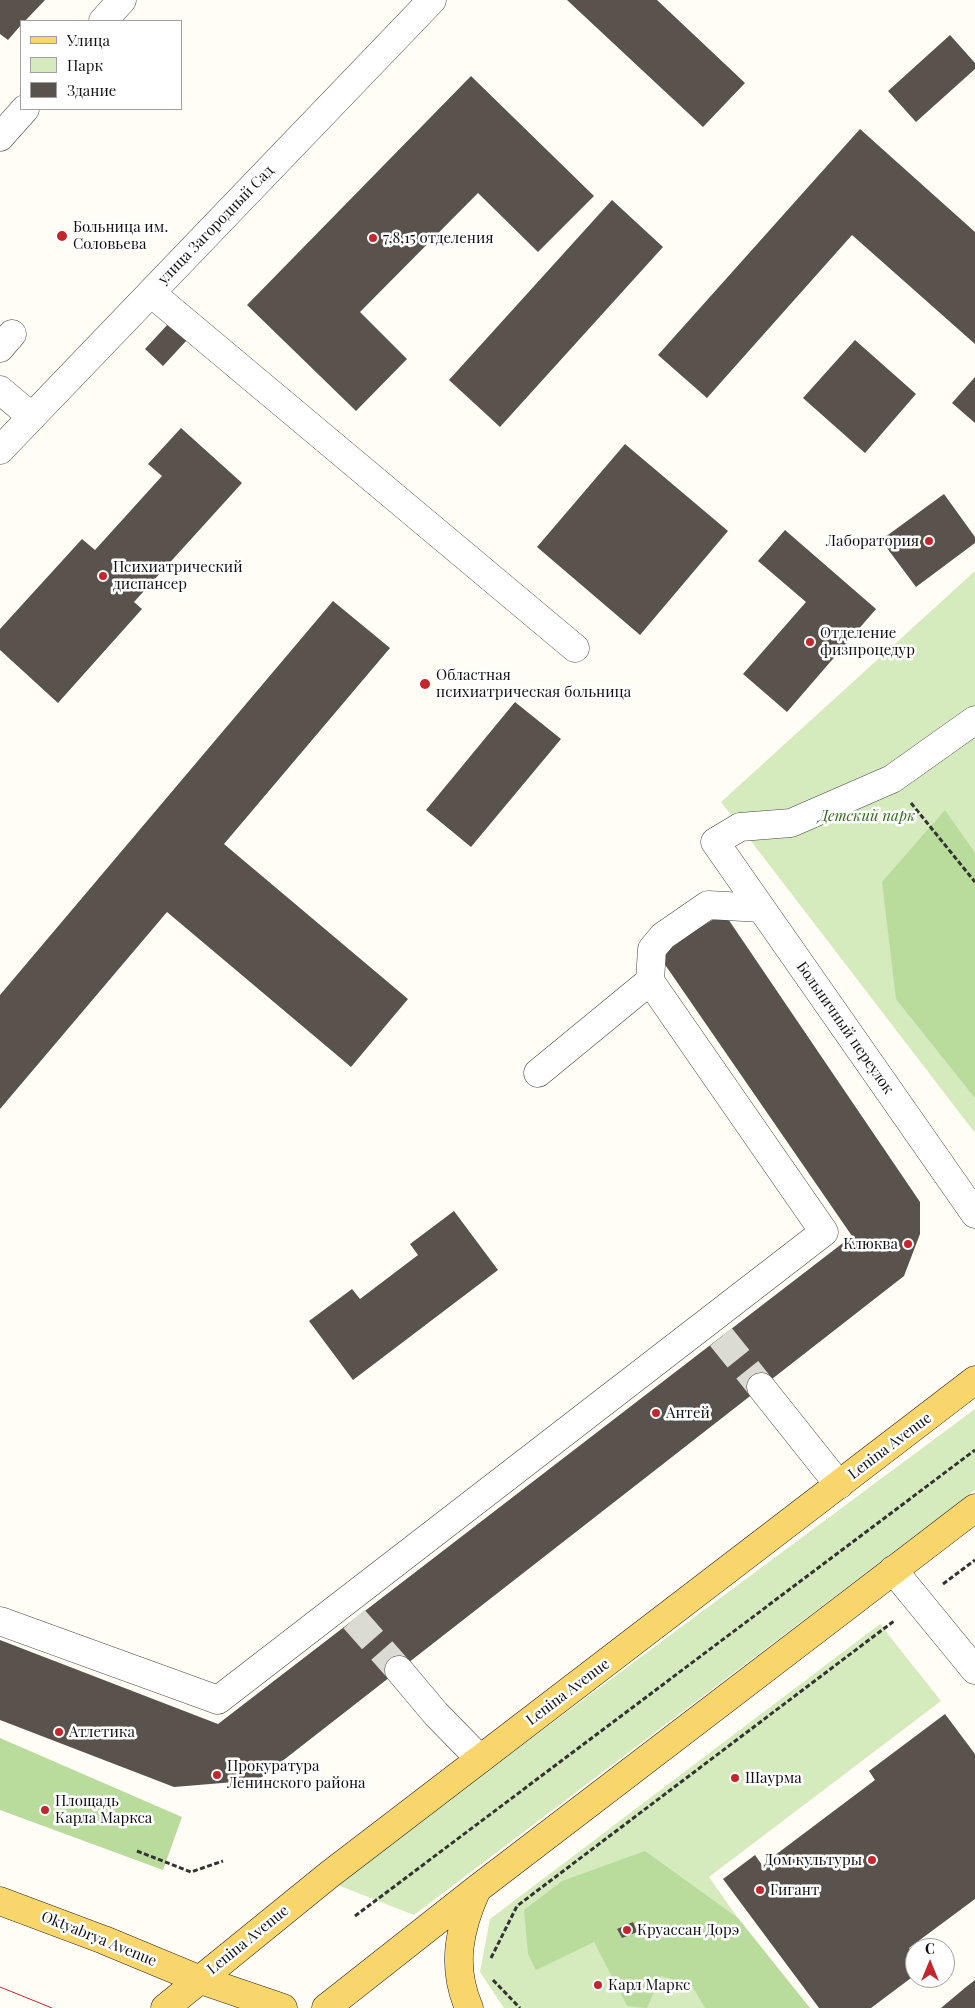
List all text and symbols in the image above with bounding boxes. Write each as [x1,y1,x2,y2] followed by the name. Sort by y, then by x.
[20,20,182,110] legend
[67,30,110,50] text: Улица
[67,55,103,75] text: Парк
[67,80,116,100] text: Здание
[155,162,277,288] street label: улица Загородный Сад
[73,218,168,253] place label: Больница им. Соловьева
[55,229,69,243] marker: Больница им. Соловьева
[383,229,493,247] place label: 7,8,15 отделения
[367,232,379,244] marker: 7,8,15 отделения
[826,532,919,550] place label: Лаборатория
[923,535,935,547] marker: Лаборатория
[113,558,243,593] place label: Психиатрический диспансер
[97,570,109,582] marker: Психиатрический диспансер
[820,624,915,659] place label: Отделение физпроцедур
[804,636,816,648] marker: Отделение физпроцедур
[436,666,631,701] place label: Областная психиатрическая больница
[418,677,432,691] marker: Областная психиатрическая больница
[819,807,915,825] park label: Детский парк
[793,958,897,1098] street label: Больничный переулок
[843,1235,898,1253] place label: Клюква
[902,1238,914,1250] marker: Клюква
[666,1404,710,1422] place label: Антей
[650,1407,662,1419] marker: Антей
[845,1409,935,1483] street label: Lenina Avenue
[523,1655,613,1729] street label: Lenina Avenue
[69,1723,135,1741] place label: Атлетика
[53,1726,65,1738] marker: Атлетика
[227,1757,366,1792] place label: Прокуратура Ленинского района
[211,1769,223,1781] marker: Прокуратура Ленинского района
[745,1769,802,1787] place label: Шаурма
[729,1772,741,1784] marker: Шаурма
[55,1792,152,1827] place label: Площадь Карла Маркса
[39,1804,51,1816] marker: Площадь Карла Маркса
[764,1851,862,1869] place label: Дом культуры
[866,1854,878,1866] marker: Дом культуры
[770,1881,819,1899] place label: Гигант
[754,1884,766,1896] marker: Гигант
[204,1902,292,1978] street label: Lenina Avenue
[39,1908,159,1970] street label: Oktyabrya Avenue
[637,1921,739,1939] place label: Круассан Дорэ
[621,1924,633,1936] marker: Круассан Дорэ
[905,1938,955,1988] north arrow
[925,1939,935,1958] text: С
[608,1976,690,1994] place label: Карл Маркс
[592,1979,604,1991] marker: Карл Маркс

